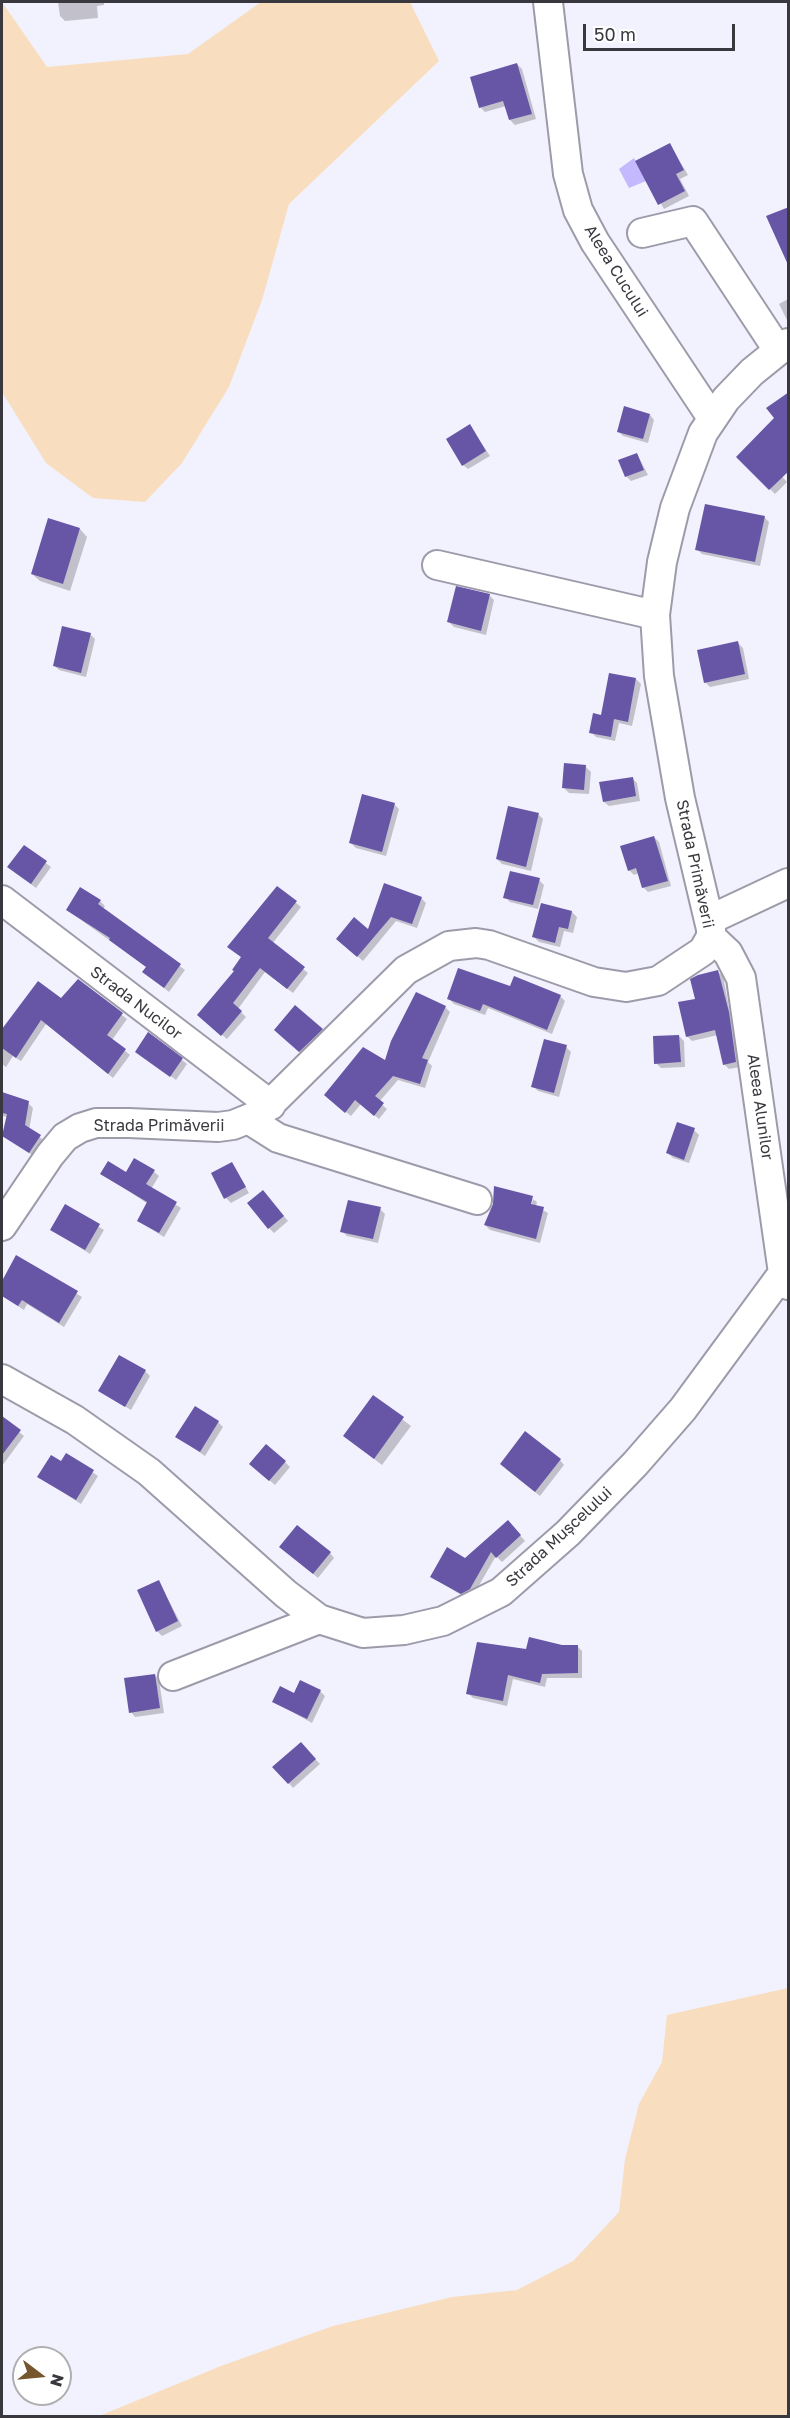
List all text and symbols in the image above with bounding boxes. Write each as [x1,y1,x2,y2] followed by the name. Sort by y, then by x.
[586,12,738,50] scale bar
[594,23,636,45] text: 50 m
[580,221,652,321] street label: Aleea Cucului
[672,798,718,930] street label: Strada Primăverii
[86,962,186,1044] street label: Strada Nucilor
[743,1053,777,1161] street label: Aleea Alunilor
[94,1116,224,1136] street label: Strada Primăverii
[502,1483,616,1591] street label: Strada Mușcelului
[12,2346,72,2406] north arrow
[46,2372,69,2389] text: N

